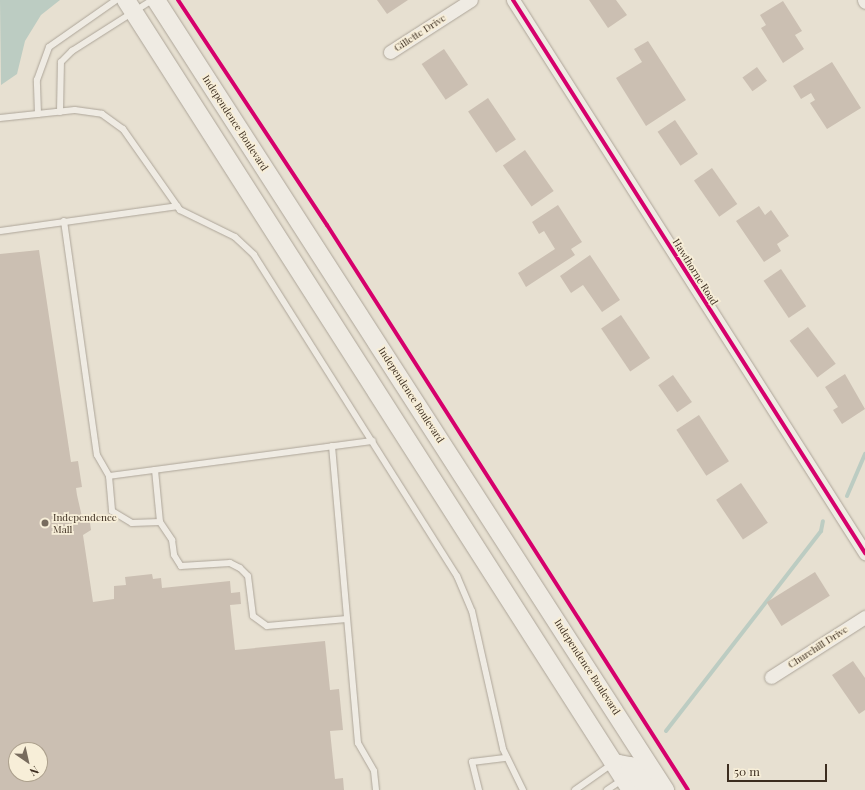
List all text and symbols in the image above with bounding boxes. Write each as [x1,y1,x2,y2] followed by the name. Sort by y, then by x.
[392,12,448,54] street label: Gillette Drive
[200,73,270,173] street label: Independence Boulevard
[670,237,720,307] street label: Hawthorne Road
[376,345,446,445] street label: Independence Boulevard
[53,511,117,534] place label: Independence Mall
[40,518,50,528] marker: Independence Mall
[552,617,622,717] street label: Independence Boulevard
[786,623,850,671] street label: Churchill Drive
[8,742,48,782] north arrow
[729,756,829,782] scale bar
[27,763,42,780] text: N
[734,763,760,779] text: 50 m

